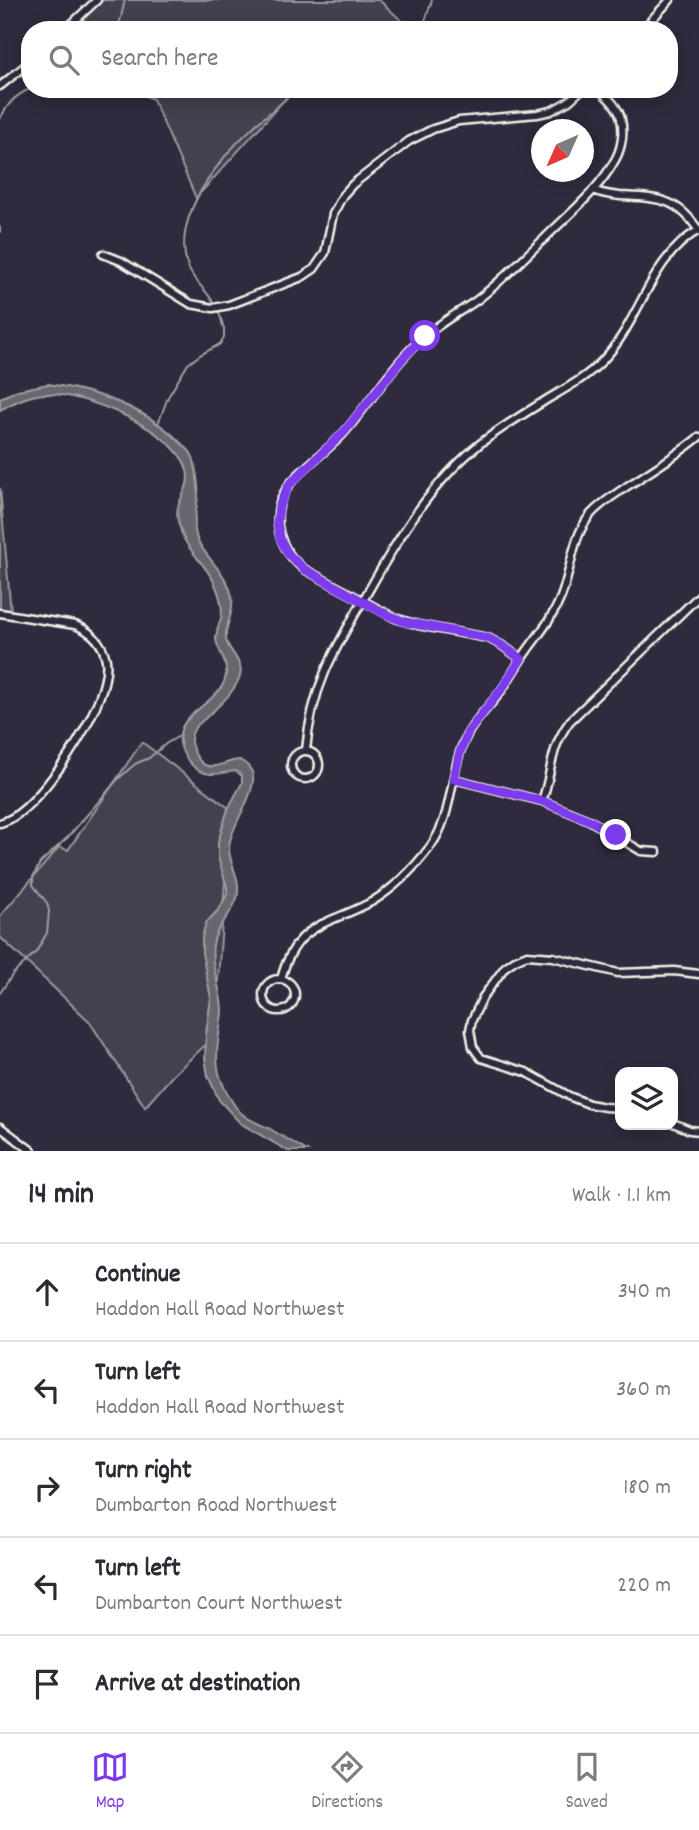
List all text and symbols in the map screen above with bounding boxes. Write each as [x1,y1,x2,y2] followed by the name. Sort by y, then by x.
[21,21,678,98] search box
[45,41,83,79] icon: search
[101,41,219,78] text: Search here
[531,119,594,182] north arrow
[409,320,440,351] route start
[600,819,631,850] route end
[615,1067,678,1130] map controls
[615,1067,678,1130] button: layers
[28,1175,94,1218] text: 14 min
[572,1180,671,1213] text: Walk · 1.1 km
[95,1257,180,1294] text: Continue
[28,1273,66,1311] icon: ahead
[618,1276,671,1309] text: 340 m
[95,1294,345,1327] text: Haddon Hall Road Northwest
[95,1355,181,1392] text: Turn left
[28,1371,66,1409] icon: left
[616,1374,671,1407] text: 360 m
[95,1392,345,1425] text: Haddon Hall Road Northwest
[95,1453,192,1490] text: Turn right
[28,1469,66,1507] icon: right
[623,1472,671,1505] text: 180 m
[95,1490,337,1523] text: Dumbarton Road Northwest
[95,1551,181,1588] text: Turn left
[28,1567,66,1605] icon: left
[617,1570,671,1603] text: 220 m
[95,1588,343,1621] text: Dumbarton Court Northwest
[28,1665,66,1703] icon: arrive
[95,1666,300,1703] text: Arrive at destination
[91,1748,129,1817] tab: Map
[311,1748,383,1817] tab: Directions
[565,1748,608,1817] tab: Saved

